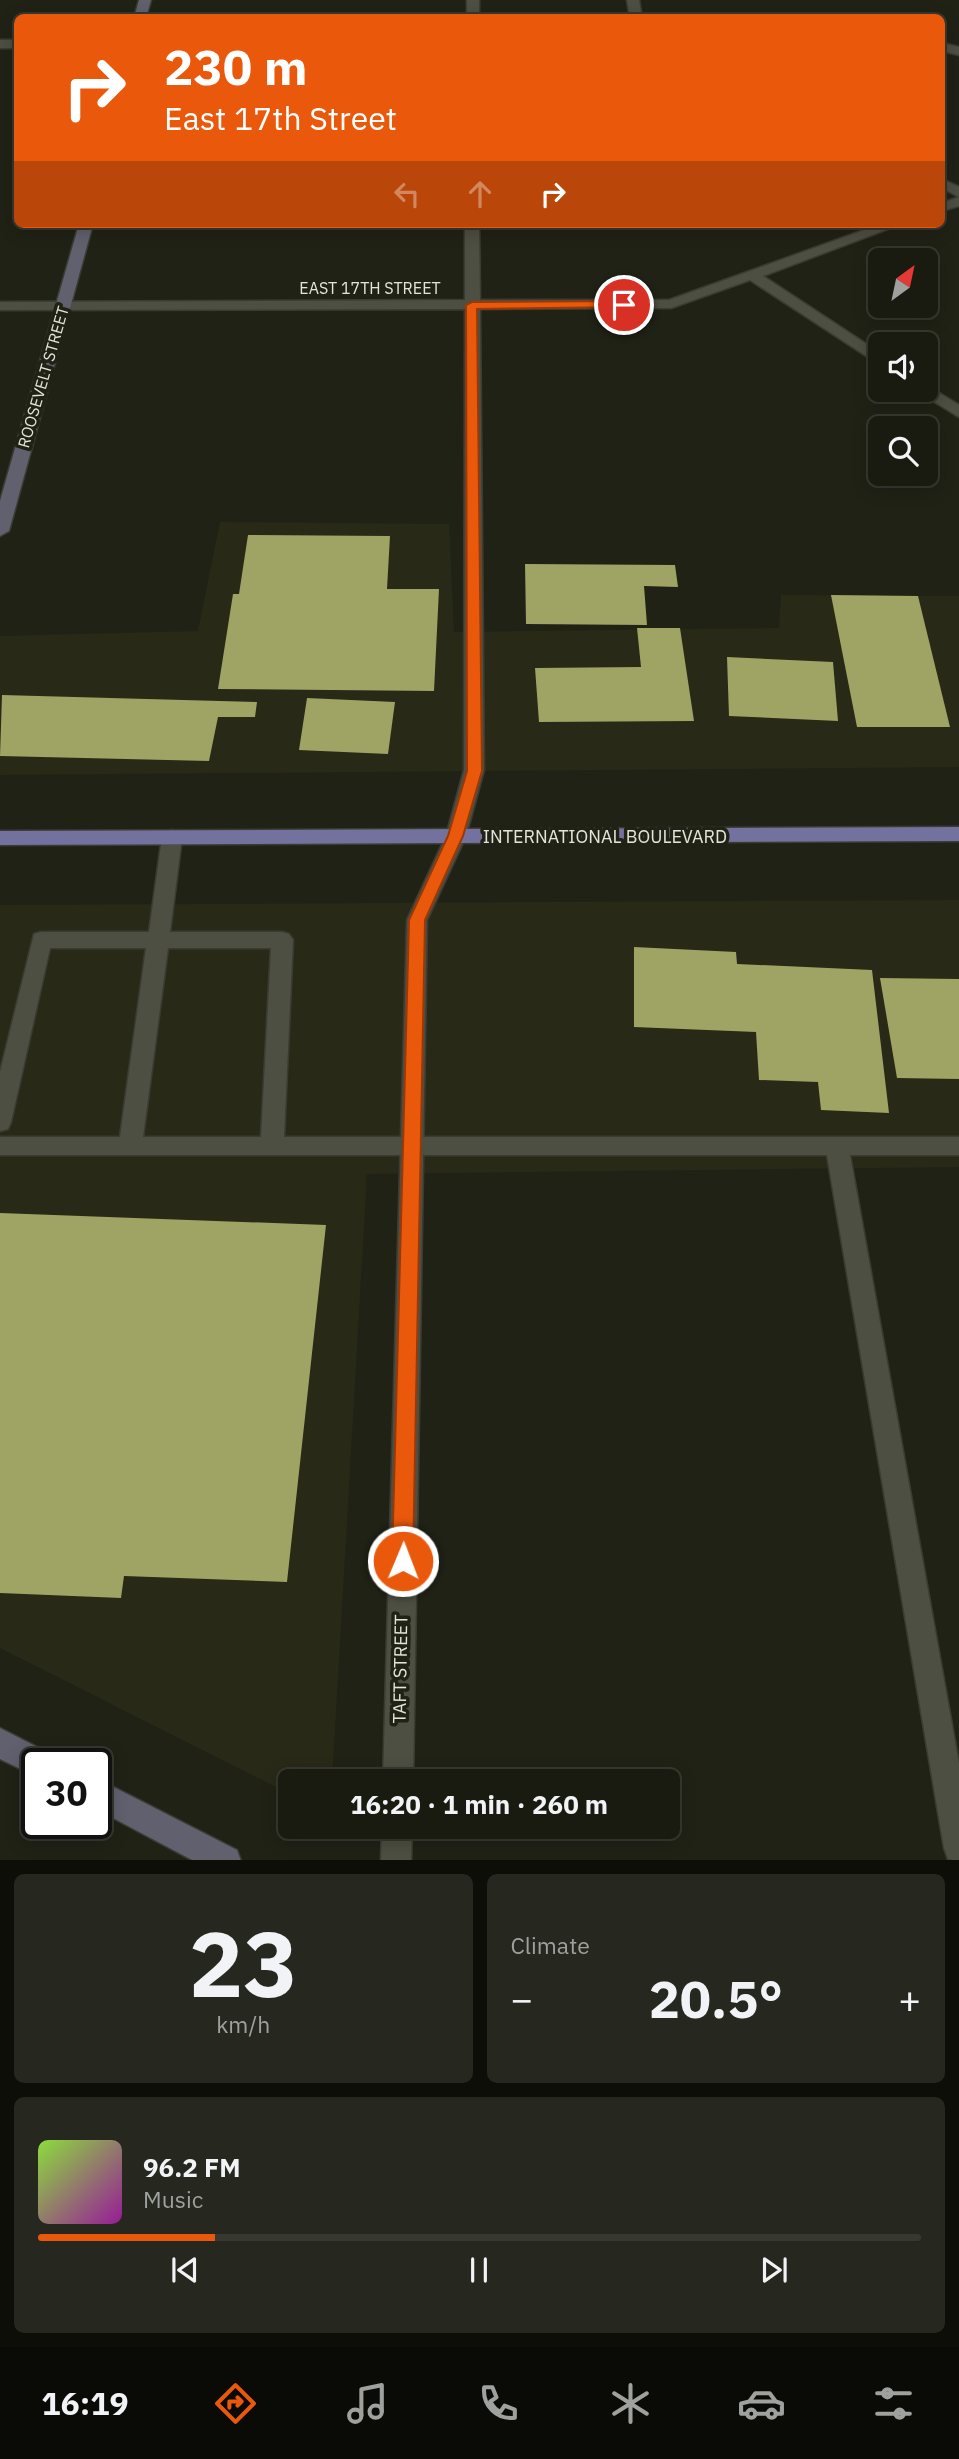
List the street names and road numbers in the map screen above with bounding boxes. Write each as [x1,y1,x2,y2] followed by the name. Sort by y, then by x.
[299,278,441,298] street label: EAST 17TH STREET
[13,304,73,450] street label: ROOSEVELT STREET
[483,825,727,848] street label: INTERNATIONAL BOULEVARD
[388,1615,412,1723] street label: TAFT STREET

